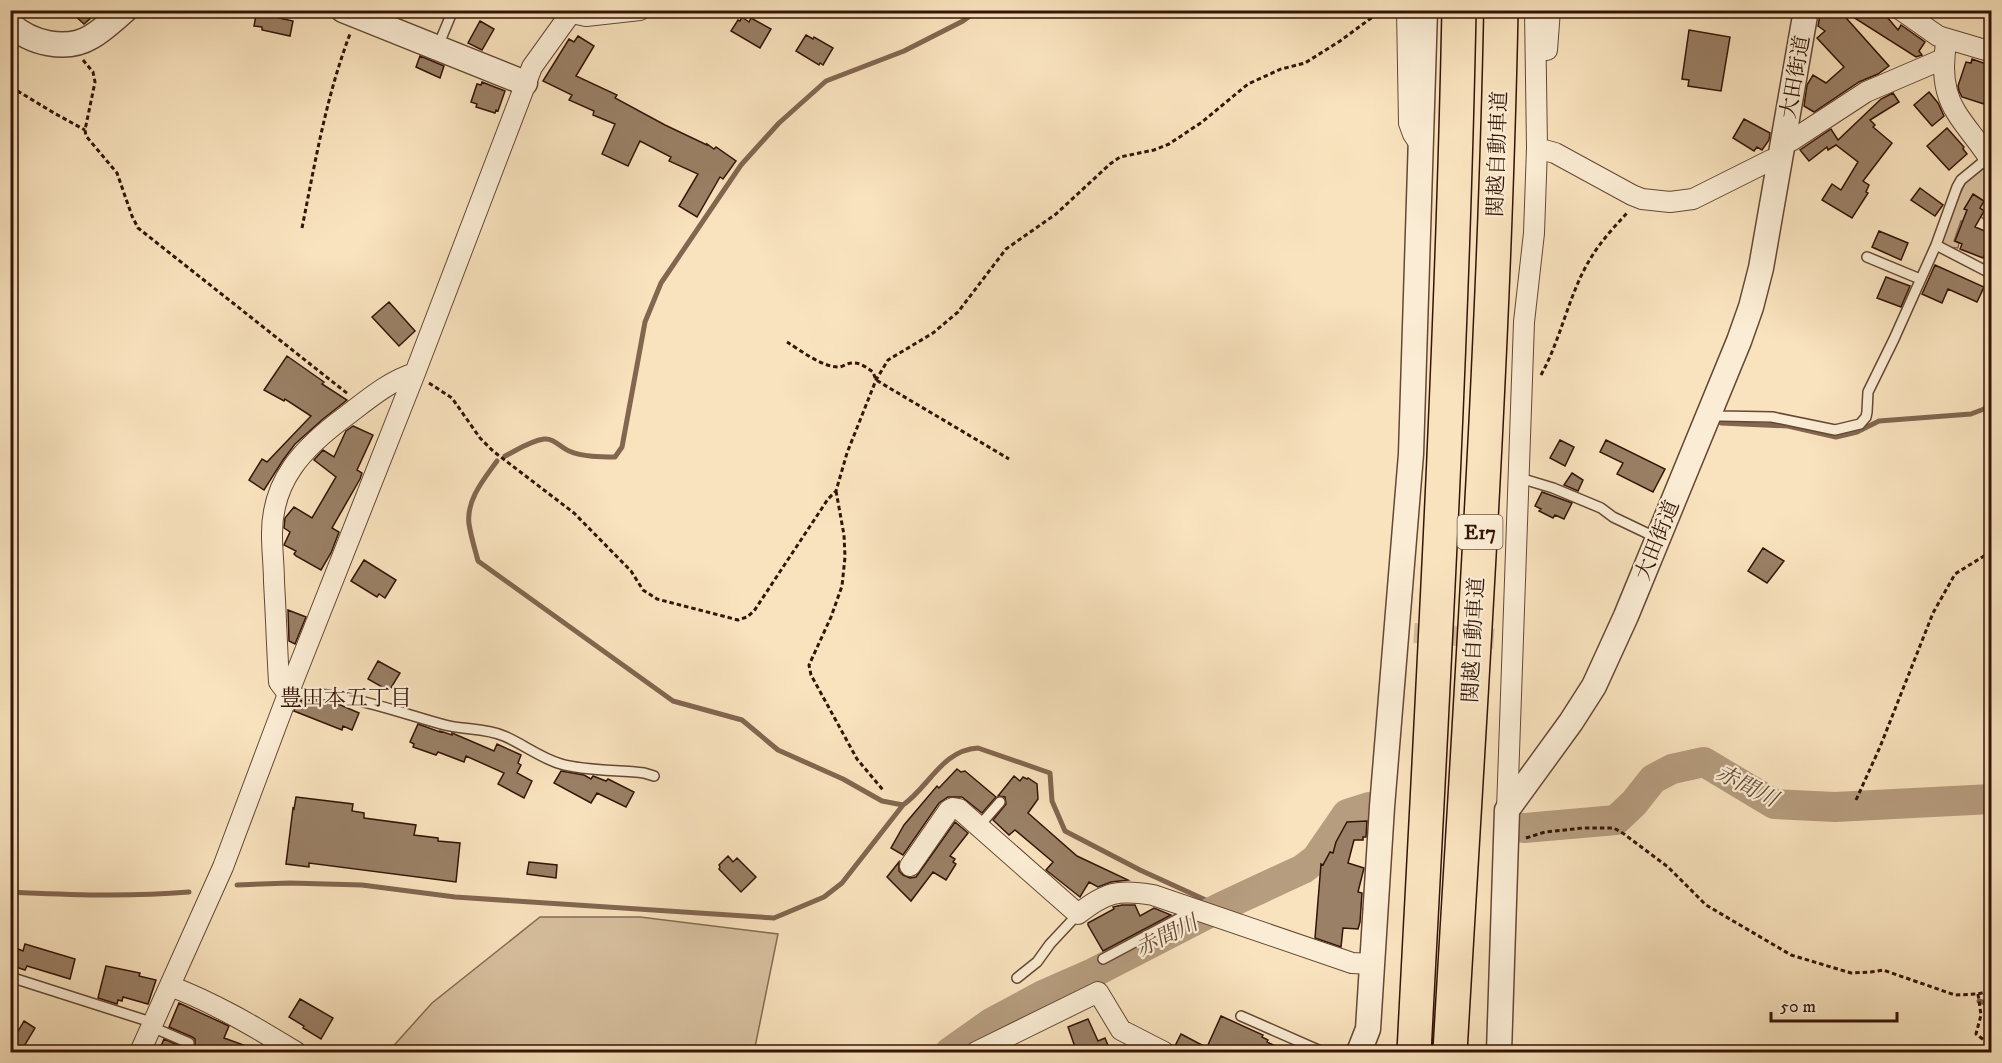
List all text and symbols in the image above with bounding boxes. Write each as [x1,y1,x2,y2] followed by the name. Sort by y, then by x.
[1776,34,1816,121] street label: 大田街道
[1483,91,1513,217] street label: 関越自動車道
[1630,497,1686,584] street label: 大田街道
[1458,515,1502,549] road number: E17
[1458,576,1490,704] street label: 関越自動車道
[280,685,412,712] district label: 豊田本五丁目
[1711,759,1784,814] water label: 赤間川
[1131,909,1204,963] water label: 赤間川
[1771,985,1897,1023] scale bar
[1780,996,1816,1018] text: 50 m

